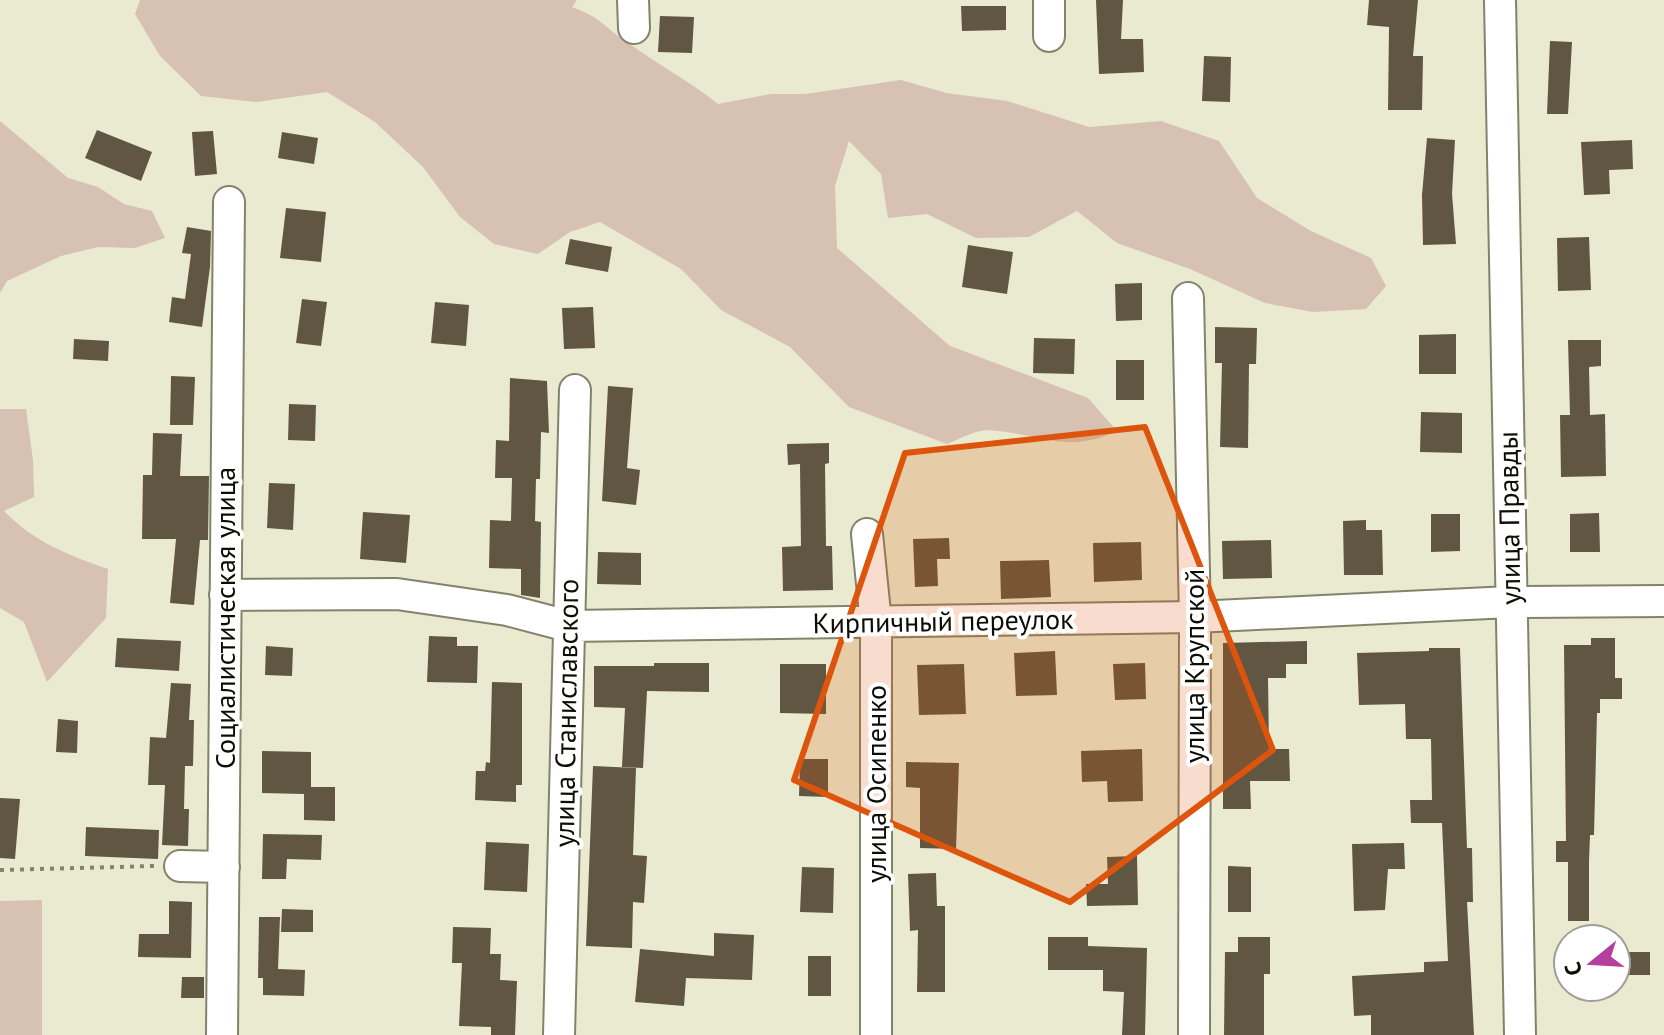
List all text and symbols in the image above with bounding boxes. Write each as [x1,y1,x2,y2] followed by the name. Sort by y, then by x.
[1488,431,1529,605] street label: улица Правды
[206,467,243,769] street label: Социалистическая улица
[1175,569,1212,763] street label: улица Крупской
[545,578,586,848] street label: улица Станиславского
[812,600,1074,641] street label: Кирпичный переулок
[857,685,894,883] street label: улица Осипенко
[1552,923,1632,1003] north arrow
[1558,959,1588,979] text: С

